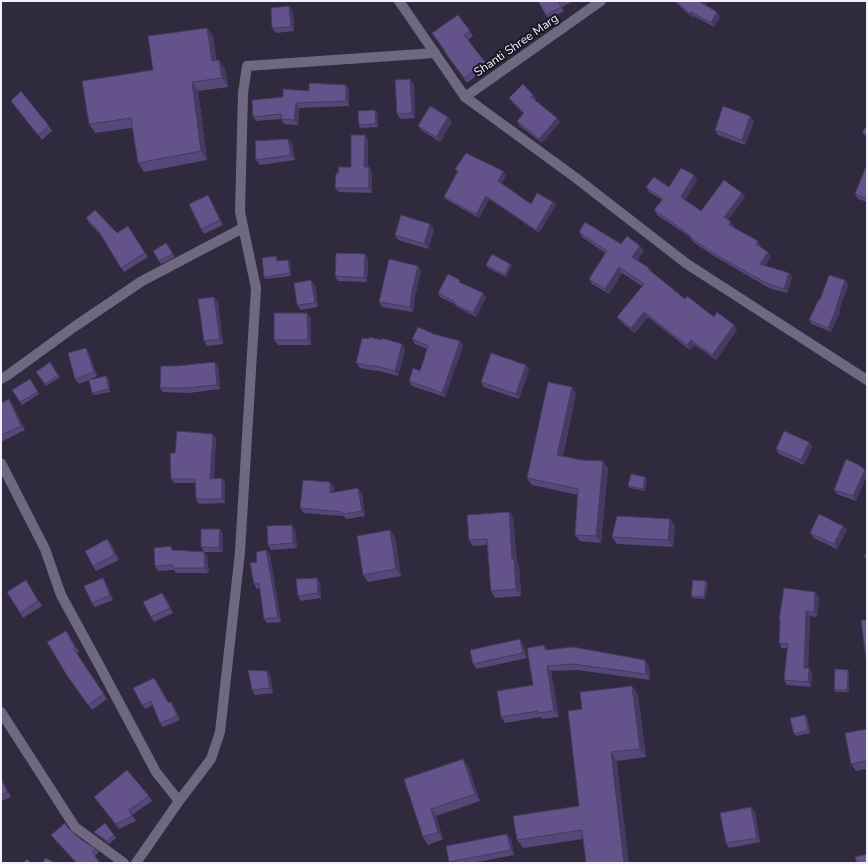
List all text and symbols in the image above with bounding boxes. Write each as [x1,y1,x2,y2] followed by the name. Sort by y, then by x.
[471,10,561,80] street label: Shanti Shree Marg

